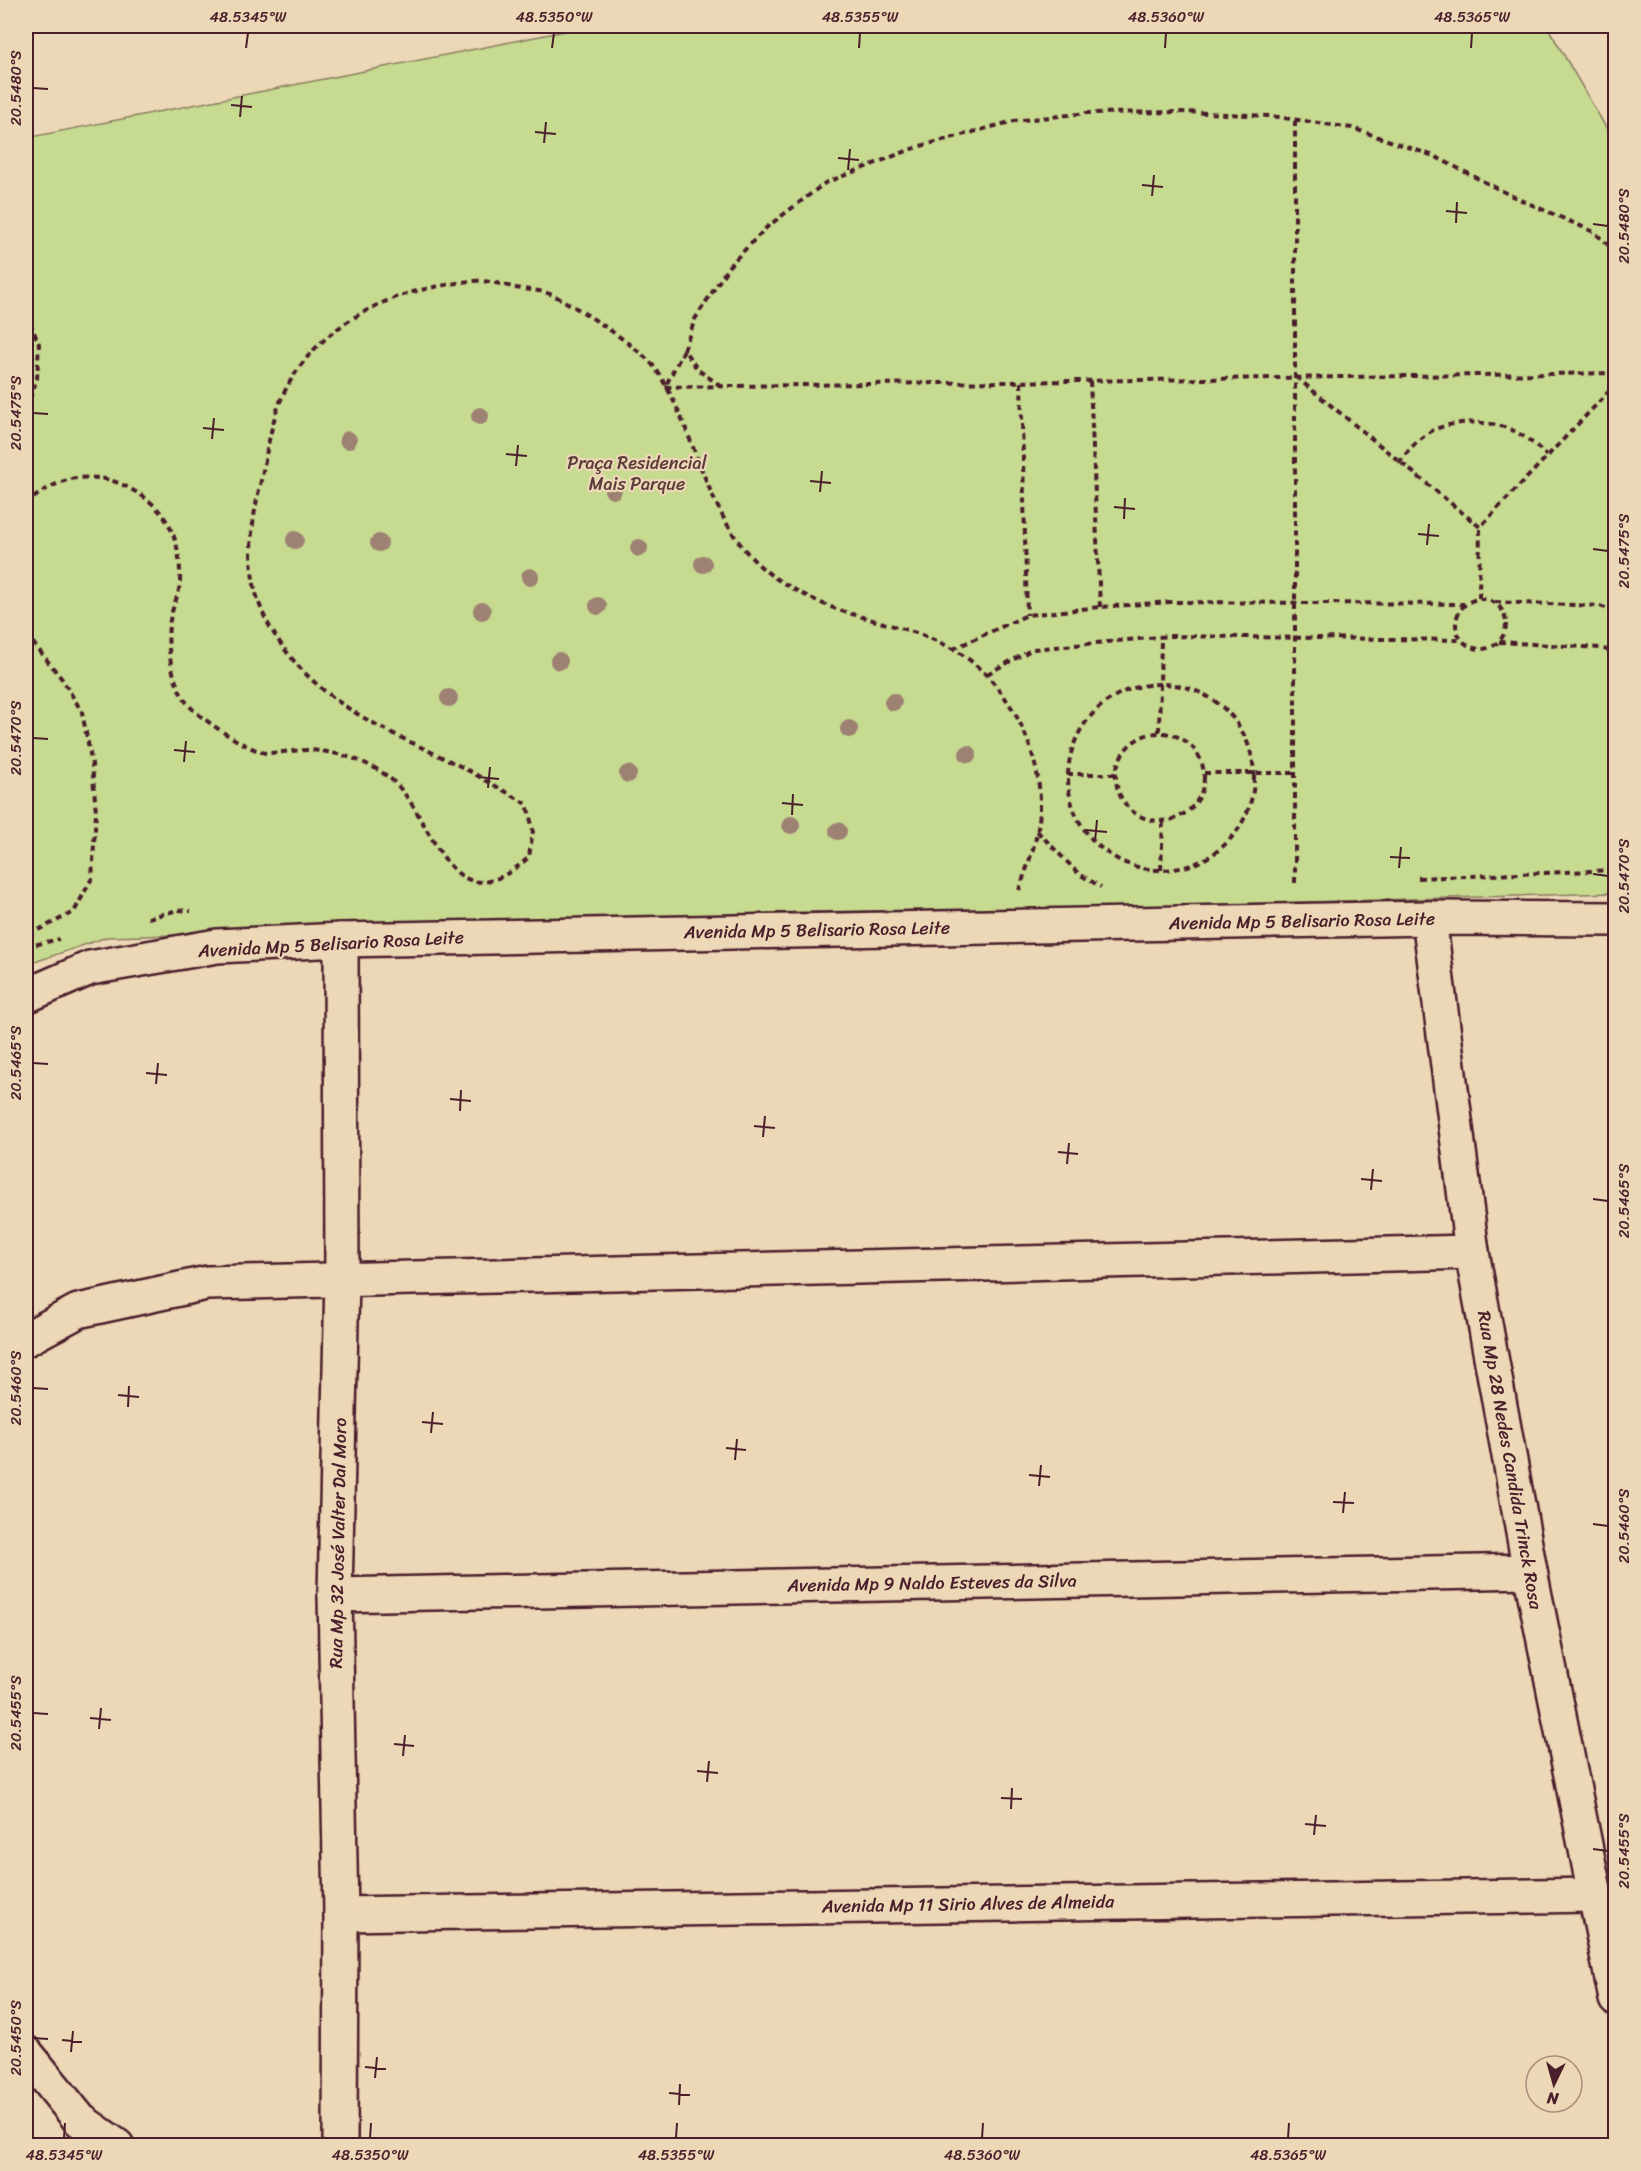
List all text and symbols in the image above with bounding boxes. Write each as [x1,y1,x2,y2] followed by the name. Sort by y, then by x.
[210,4,287,30] text: 48.5345°W
[516,4,593,30] text: 48.5350°W
[822,4,899,30] text: 48.5355°W
[1128,4,1205,30] text: 48.5360°W
[1434,4,1510,30] text: 48.5365°W
[3,50,29,126] text: 20.5480°S
[1611,188,1637,264] text: 20.5480°S
[3,375,29,450] text: 20.5475°S
[567,447,708,500] park label: Praça Residencial Mais Parque
[1611,513,1637,588] text: 20.5475°S
[3,700,29,776] text: 20.5470°S
[1611,838,1637,914] text: 20.5470°S
[1168,903,1435,939] street label: Avenida Mp 5 Belisario Rosa Leite
[683,912,950,948] street label: Avenida Mp 5 Belisario Rosa Leite
[196,921,465,967] street label: Avenida Mp 5 Belisario Rosa Leite
[3,1025,29,1100] text: 20.5465°S
[1611,1163,1637,1238] text: 20.5465°S
[1468,1308,1552,1613] street label: Rua Mp 28 Nedes Candida Trinck Rosa
[3,1350,29,1426] text: 20.5460°S
[320,1417,356,1669] street label: Rua Mp 32 José Valter Dal Moro
[1611,1488,1637,1564] text: 20.5460°S
[786,1564,1077,1602] street label: Avenida Mp 9 Naldo Esteves da Silva
[3,1675,29,1751] text: 20.5455°S
[1611,1813,1637,1889] text: 20.5455°S
[821,1885,1115,1923] street label: Avenida Mp 11 Sirio Alves de Almeida
[3,2000,29,2076] text: 20.5450°S
[1524,2054,1584,2114] north arrow
[1545,2083,1561,2113] text: N
[26,2142,103,2168] text: 48.5345°W
[332,2142,409,2168] text: 48.5350°W
[638,2142,715,2168] text: 48.5355°W
[944,2142,1021,2168] text: 48.5360°W
[1250,2142,1326,2168] text: 48.5365°W

